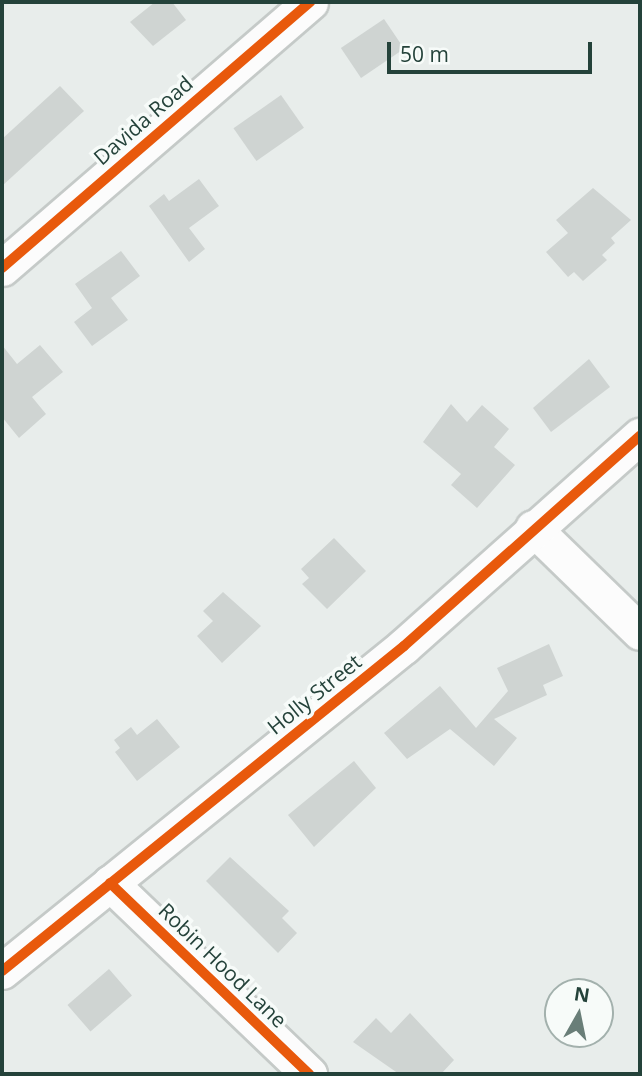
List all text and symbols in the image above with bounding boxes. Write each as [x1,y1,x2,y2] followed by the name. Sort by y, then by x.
[390,28,595,72] scale bar
[400,40,449,68] text: 50 m
[88,70,198,170] street label: Davida Road
[262,649,366,739] street label: Holly Street
[154,897,292,1033] street label: Robin Hood Lane
[544,978,614,1048] north arrow
[572,980,592,1008] text: N

